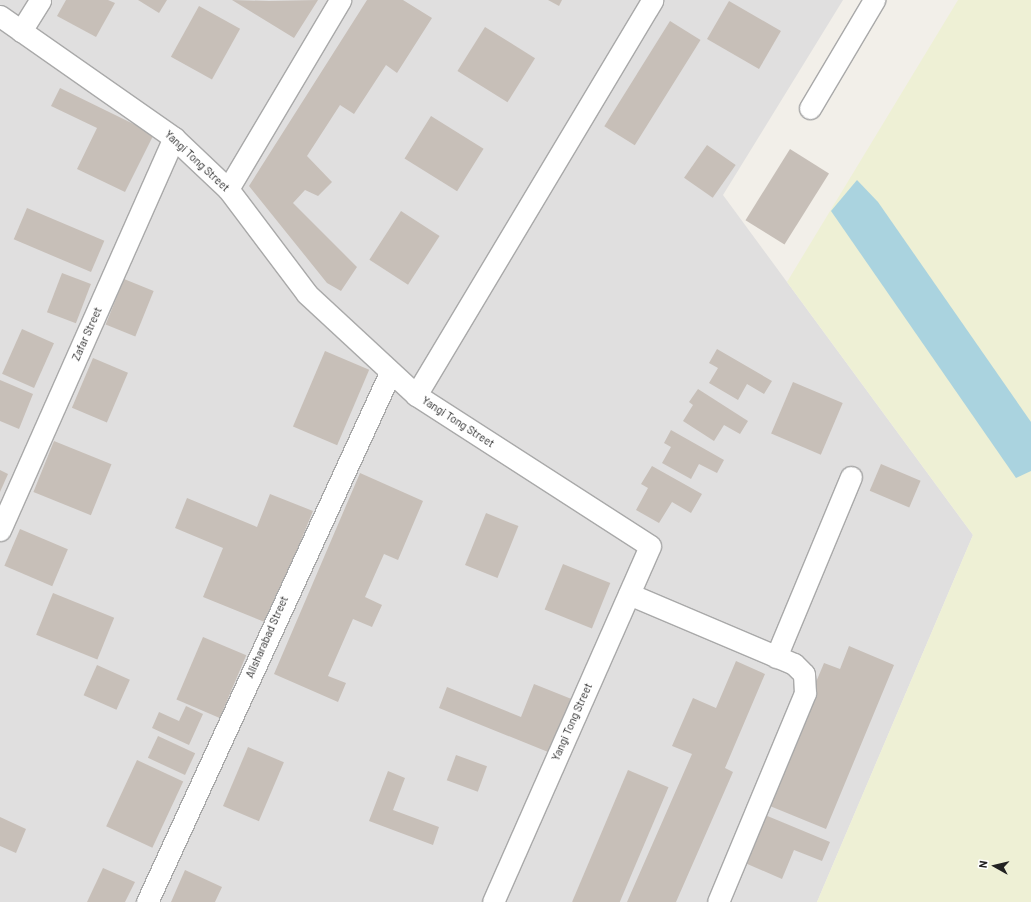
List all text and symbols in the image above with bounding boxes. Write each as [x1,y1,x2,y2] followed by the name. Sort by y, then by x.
[162,128,232,194] street label: Yangi Tong Street
[69,305,105,363] street label: Zafar Street
[419,394,497,450] street label: Yangi Tong Street
[243,594,291,680] street label: Alisharabad Street
[549,681,595,763] street label: Yangi Tong Street
[975,846,1015,886] north arrow
[976,860,990,869] text: N

